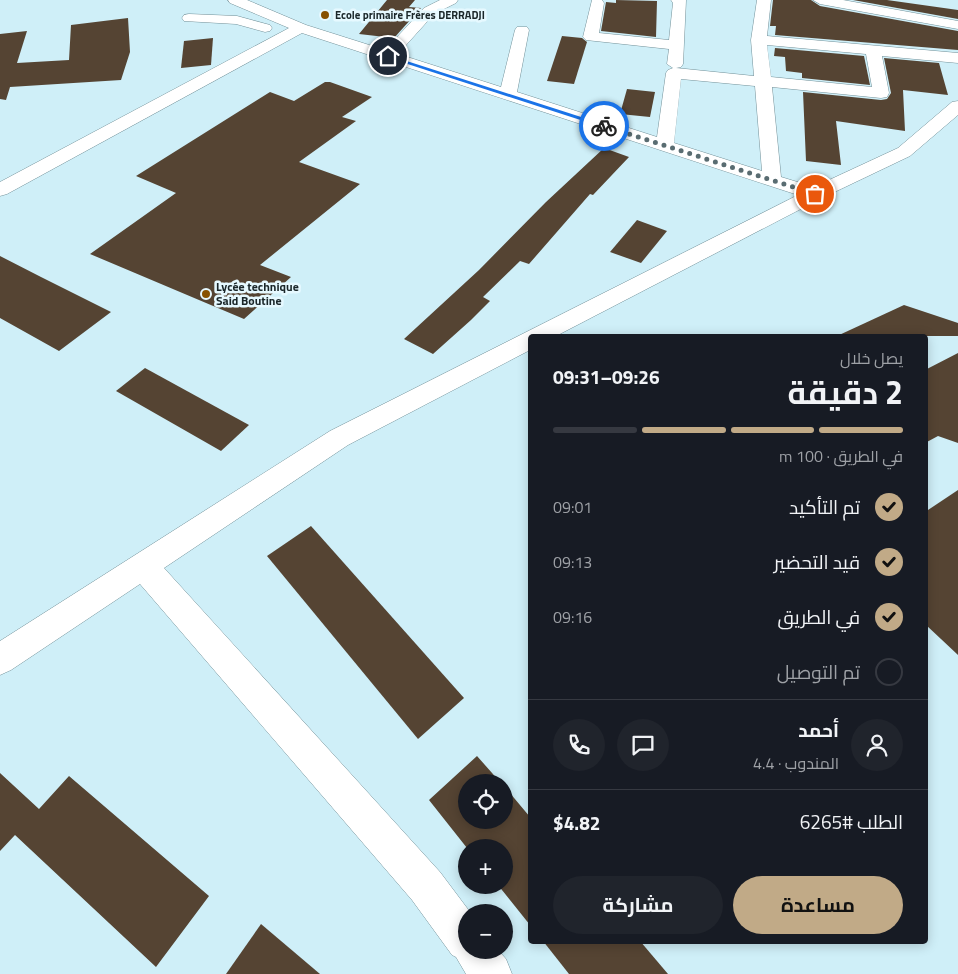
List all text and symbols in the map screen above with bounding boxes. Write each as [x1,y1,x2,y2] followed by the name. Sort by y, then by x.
[335,7,485,23] place label: Ecole primaire Frères DERRADJI
[319,9,331,21] marker: Ecole primaire Frères DERRADJI
[367,35,409,77] pin
[374,42,402,70] icon: home
[579,101,629,151] courier
[590,112,618,140] icon: bike
[794,173,836,215] pin
[801,180,829,208] icon: bag
[216,277,299,310] place label: Lycée technique Said Boutine
[200,288,212,300] marker: Lycée technique Said Boutine
[840,346,903,370] text: يصل خلال
[553,362,660,391] text: 09:26–09:31
[788,368,903,416] text: 2 دقيقة
[779,444,903,468] text: في الطريق · 100 m
[789,492,860,521] text: تم التأكيد
[875,493,903,521] icon: check
[553,495,592,519] text: 09:01
[774,547,860,576] text: قيد التحضير
[875,548,903,576] icon: check
[553,550,592,574] text: 09:13
[777,602,860,631] text: في الطريق
[875,603,903,631] icon: check
[553,605,592,629] text: 09:16
[777,657,860,686] text: تم التوصيل
[798,715,839,744] text: أحمد
[553,719,605,771] button: phone
[617,719,669,771] button: chat
[851,719,903,771] button: person
[753,751,839,775] text: المندوب · 4.4
[458,774,513,959] map controls
[458,774,513,829] button: locate
[800,807,903,836] text: الطلب #6265
[553,808,600,837] text: $4.82
[458,839,513,894] button: +
[553,876,723,934] button: مشاركة
[733,876,903,934] button: مساعدة
[458,904,513,959] button: −

